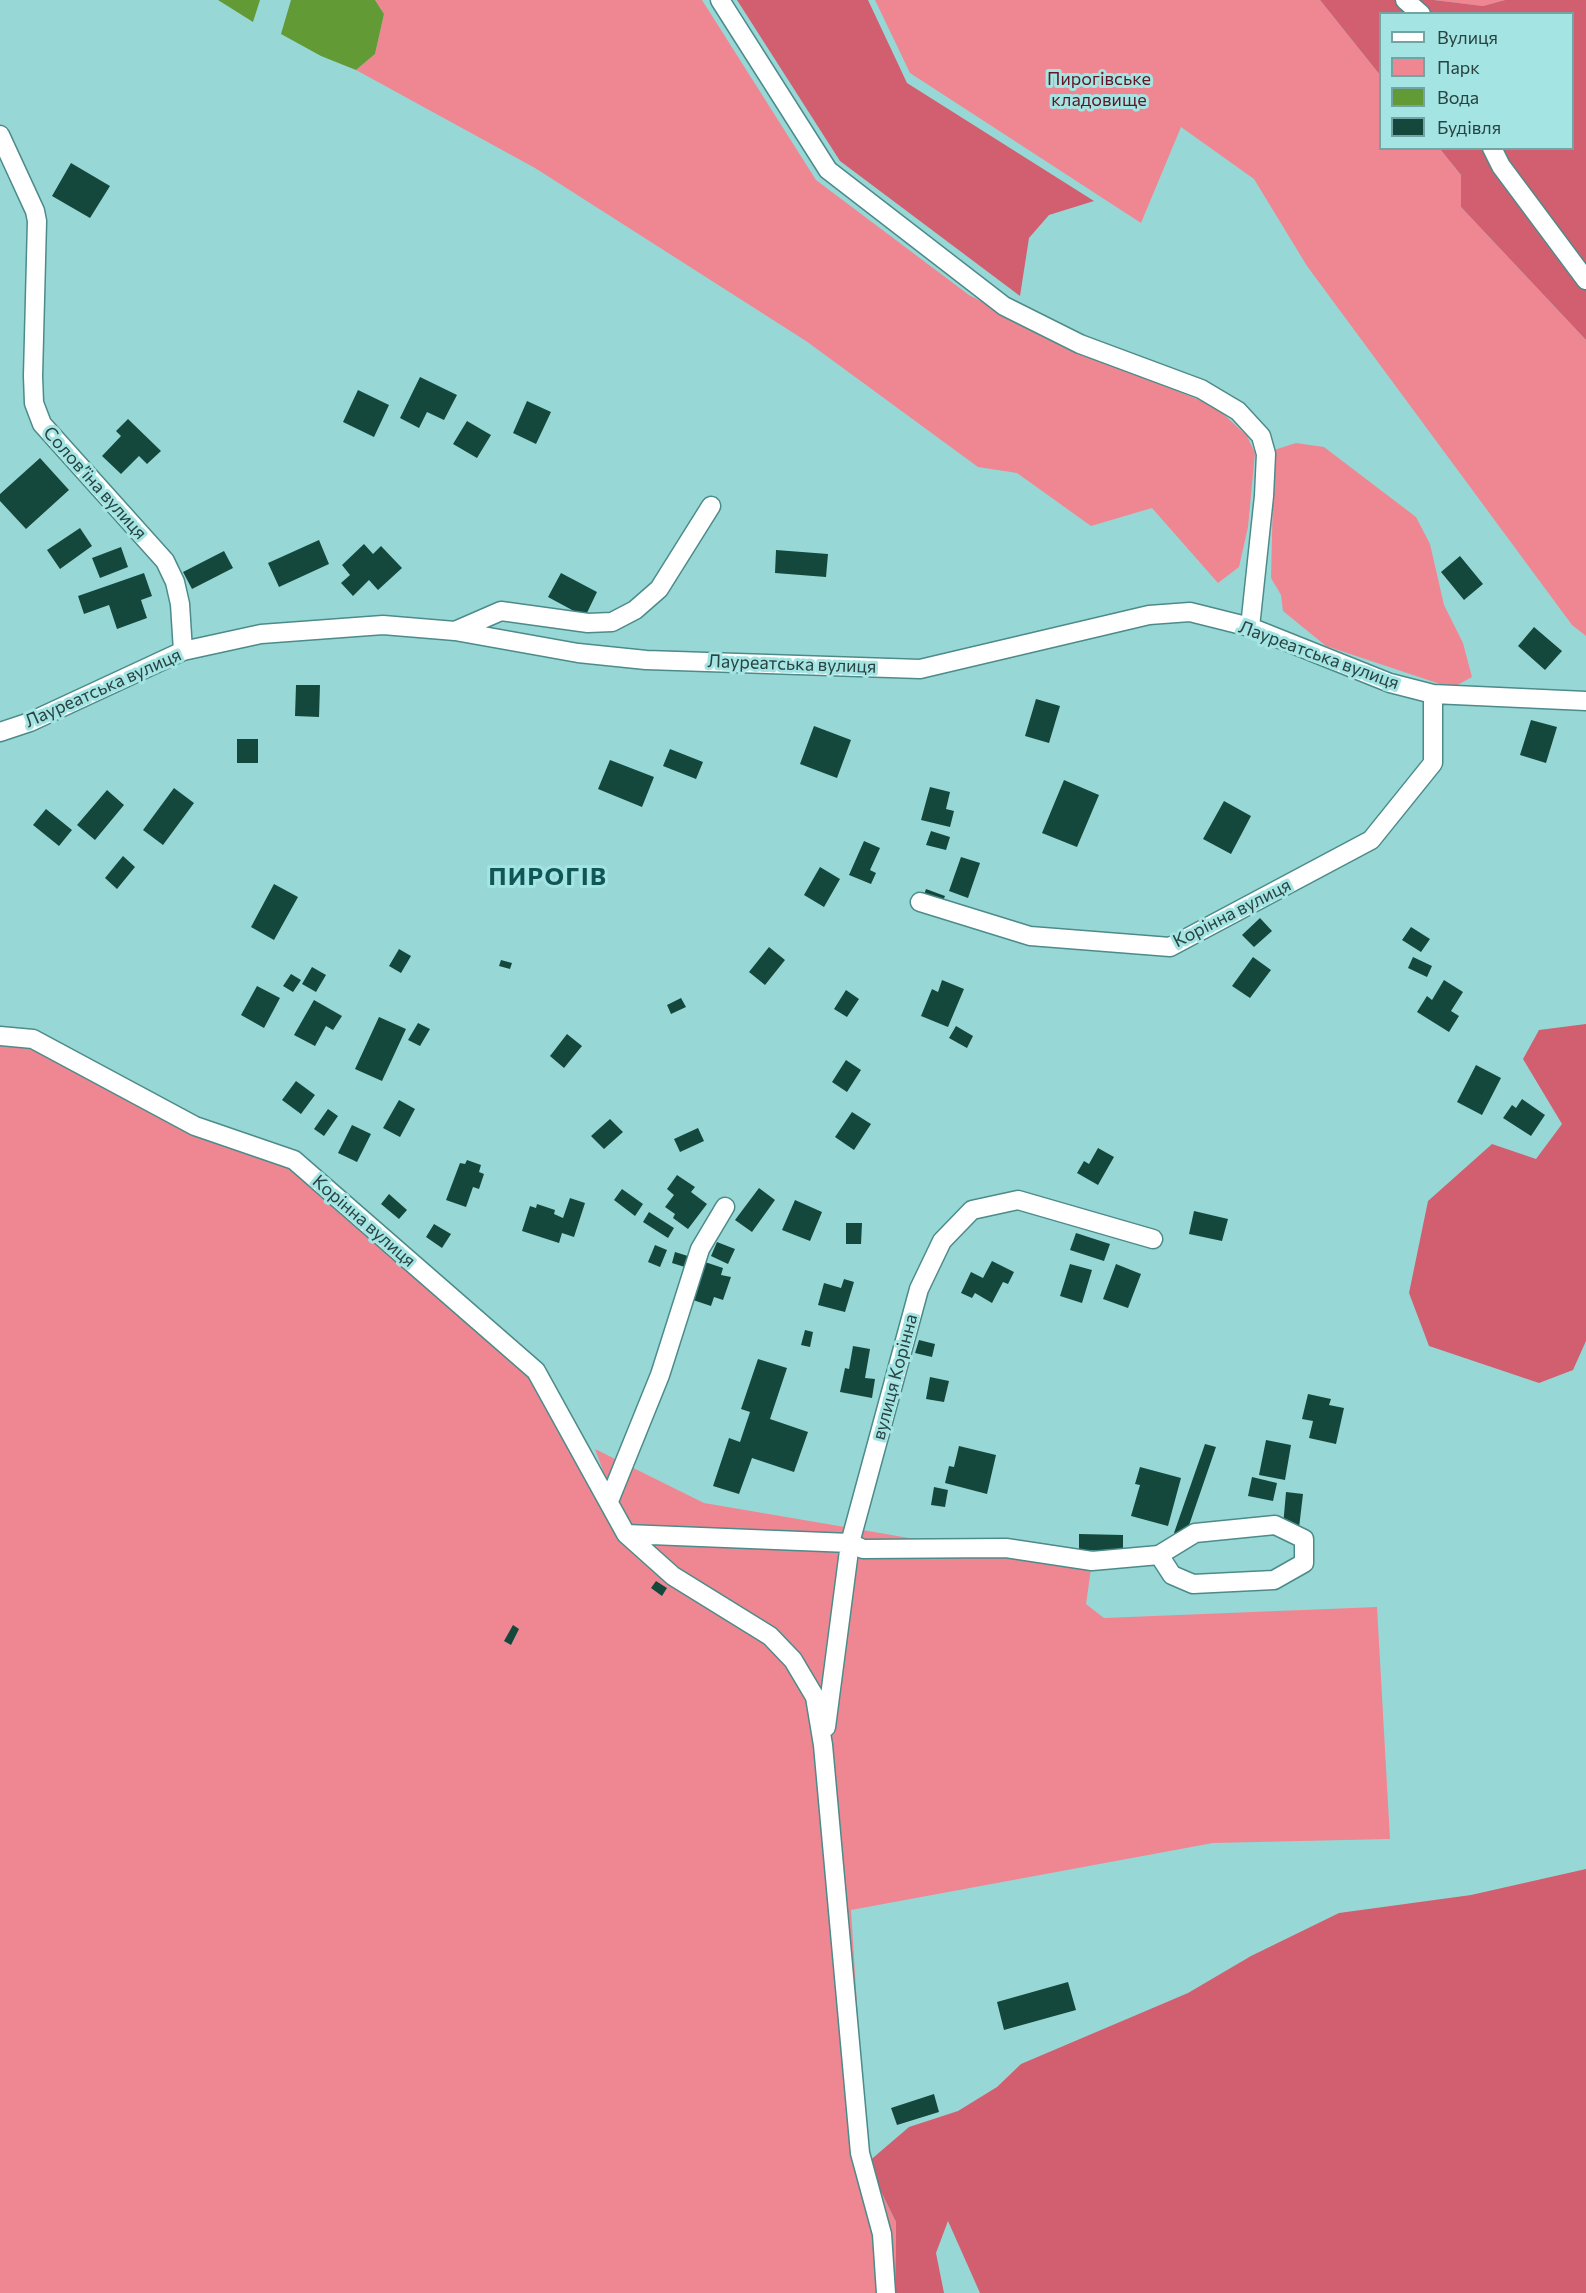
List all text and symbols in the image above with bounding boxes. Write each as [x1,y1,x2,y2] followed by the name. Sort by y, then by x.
[1379,12,1574,150] legend
[1437,26,1498,48] text: Вулиця
[1437,56,1480,78] text: Парк
[1047,68,1151,110] park label: Пирогівське кладовище
[1437,86,1479,108] text: Вода
[1437,116,1501,138] text: Будівля
[39,422,151,544] street label: Соловʼїна вулиця
[1236,616,1402,694] street label: Лауреатська вулиця
[21,644,185,732] street label: Лауреатська вулиця
[707,650,877,678] street label: Лауреатська вулиця
[489,863,607,891] district label: ПИРОГІВ
[1169,874,1295,952] street label: Корінна вулиця
[308,1170,420,1272] street label: Корінна вулиця
[868,1312,922,1442] street label: вулиця Корінна

